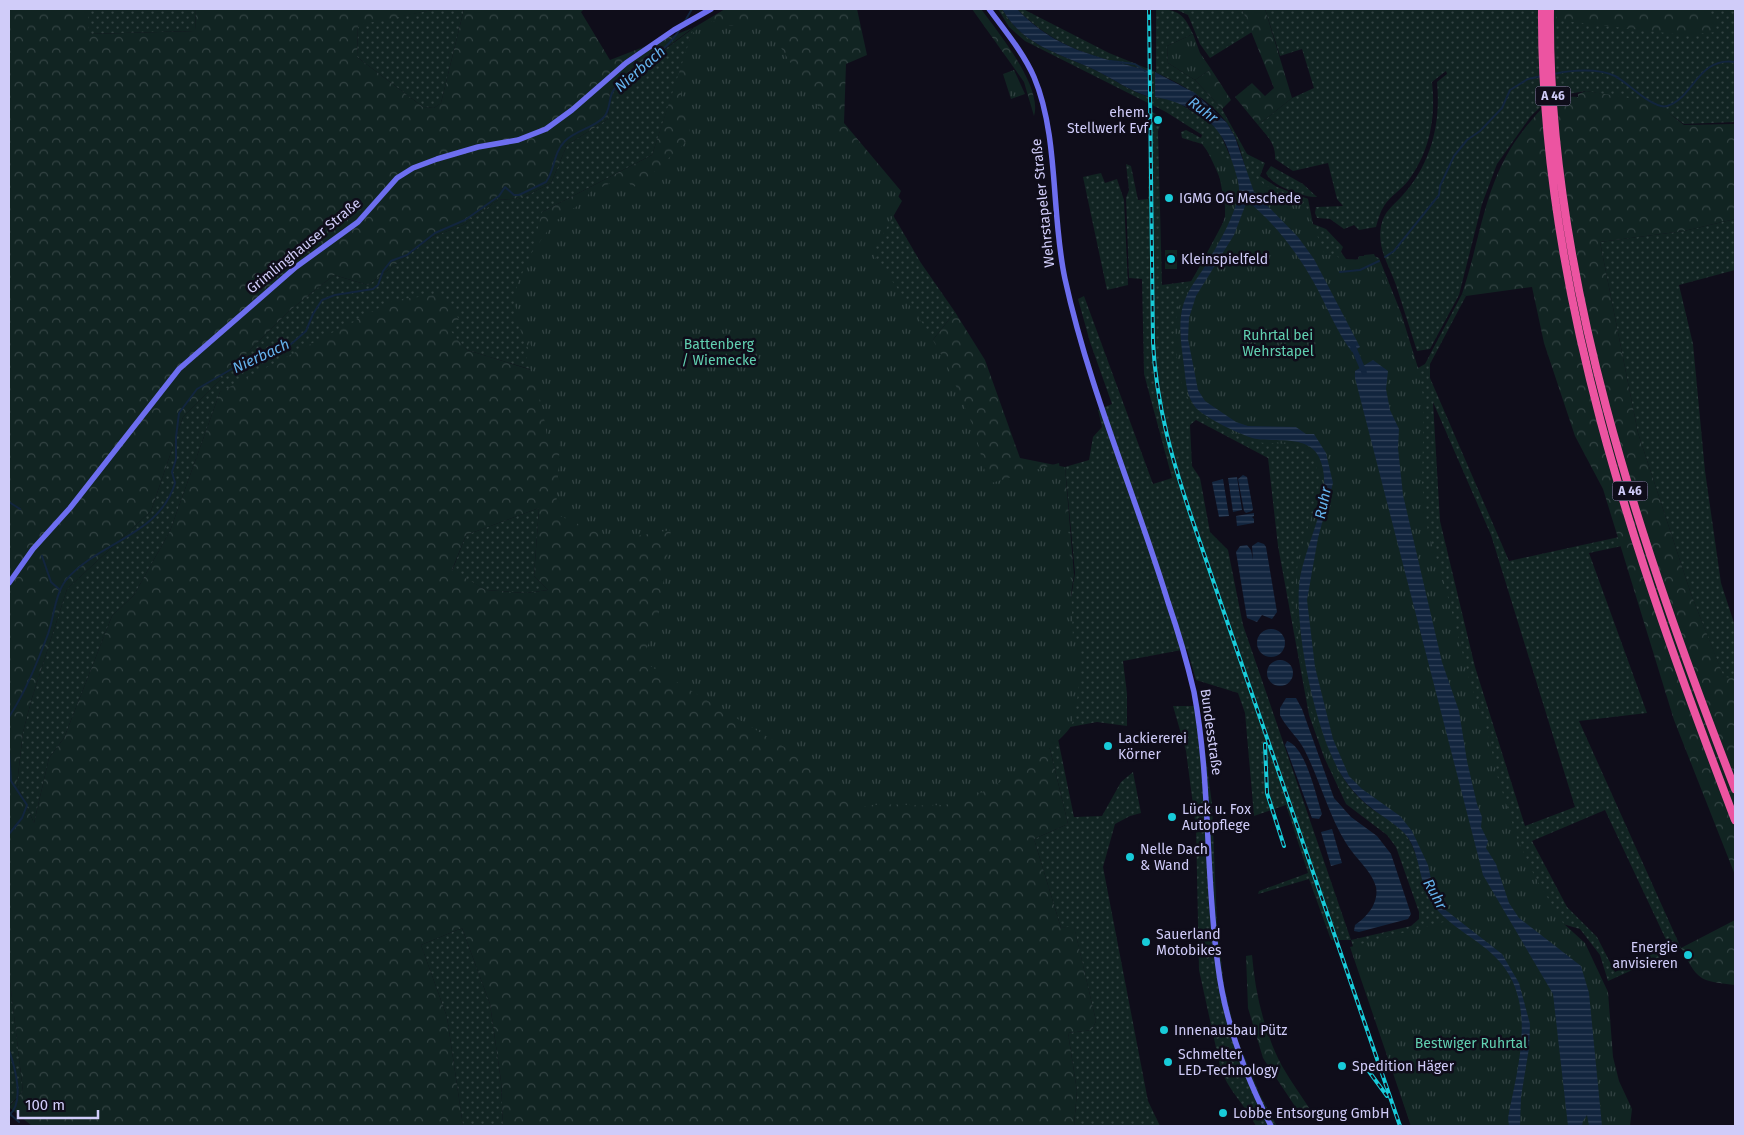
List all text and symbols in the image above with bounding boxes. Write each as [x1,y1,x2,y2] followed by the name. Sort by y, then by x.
[611,42,669,96] water label: Nierbach
[1536,86,1570,105] road number: A 46
[1185,93,1222,128] water label: Ruhr
[1067,104,1149,137] place label: ehem. Stellwerk Evf
[1152,114,1164,126] marker: ehem. Stellwerk Evf
[1028,138,1058,268] street label: Wehrstapeler Straße
[1179,190,1301,207] place label: IGMG OG Meschede
[1163,192,1175,204] marker: IGMG OG Meschede
[243,195,365,297] street label: Grimlinghauser Straße
[1181,251,1268,268] place label: Kleinspielfeld
[1165,253,1177,265] marker: Kleinspielfeld
[1242,327,1314,360] park label: Ruhrtal bei Wehrstapel
[230,335,292,377] water label: Nierbach
[681,336,757,369] park label: Battenberg / Wiemecke
[1612,482,1648,501] road number: A 46
[1311,484,1335,520] water label: Ruhr
[1197,688,1225,776] street label: Bundesstraße
[1118,730,1187,763] place label: Lackiererei Körner
[1102,740,1114,752] marker: Lackiererei Körner
[1182,801,1251,834] place label: Lück u. Fox Autopflege
[1166,811,1178,823] marker: Lück u. Fox Autopflege
[1140,841,1208,874] place label: Nelle Dach & Wand
[1124,851,1136,863] marker: Nelle Dach & Wand
[1419,876,1451,914] water label: Ruhr
[1156,926,1222,959] place label: Sauerland Motobikes
[1140,936,1152,948] marker: Sauerland Motobikes
[1613,939,1678,972] place label: Energie anvisieren
[1682,949,1694,961] marker: Energie anvisieren
[1174,1022,1287,1039] place label: Innenausbau Pütz
[1158,1024,1170,1036] marker: Innenausbau Pütz
[1415,1035,1527,1052] park label: Bestwiger Ruhrtal
[1178,1046,1278,1079] place label: Schmelter LED-Technology
[1162,1056,1174,1068] marker: Schmelter LED-Technology
[1352,1058,1455,1075] place label: Spedition Häger
[1336,1060,1348,1072] marker: Spedition Häger
[18,1088,98,1120] scale bar
[25,1096,65,1114] text: 100 m
[1233,1105,1389,1122] place label: Lobbe Entsorgung GmbH
[1217,1107,1229,1119] marker: Lobbe Entsorgung GmbH

